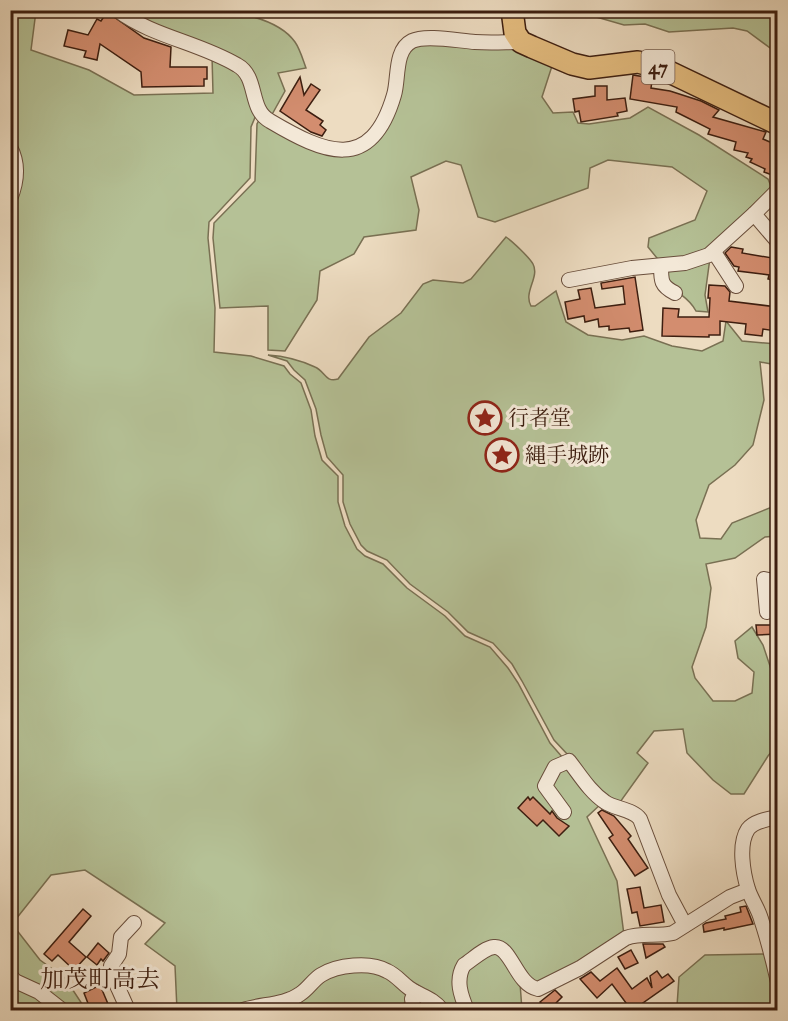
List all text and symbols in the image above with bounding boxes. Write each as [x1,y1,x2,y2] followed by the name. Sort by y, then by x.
[642,50,674,84] road number: 47
[467,400,503,436] place icon: 行者堂
[508,405,571,432] place label: 行者堂
[484,437,520,473] place icon: 縄手城跡
[525,442,609,469] place label: 縄手城跡
[40,964,160,995] district label: 加茂町高去

